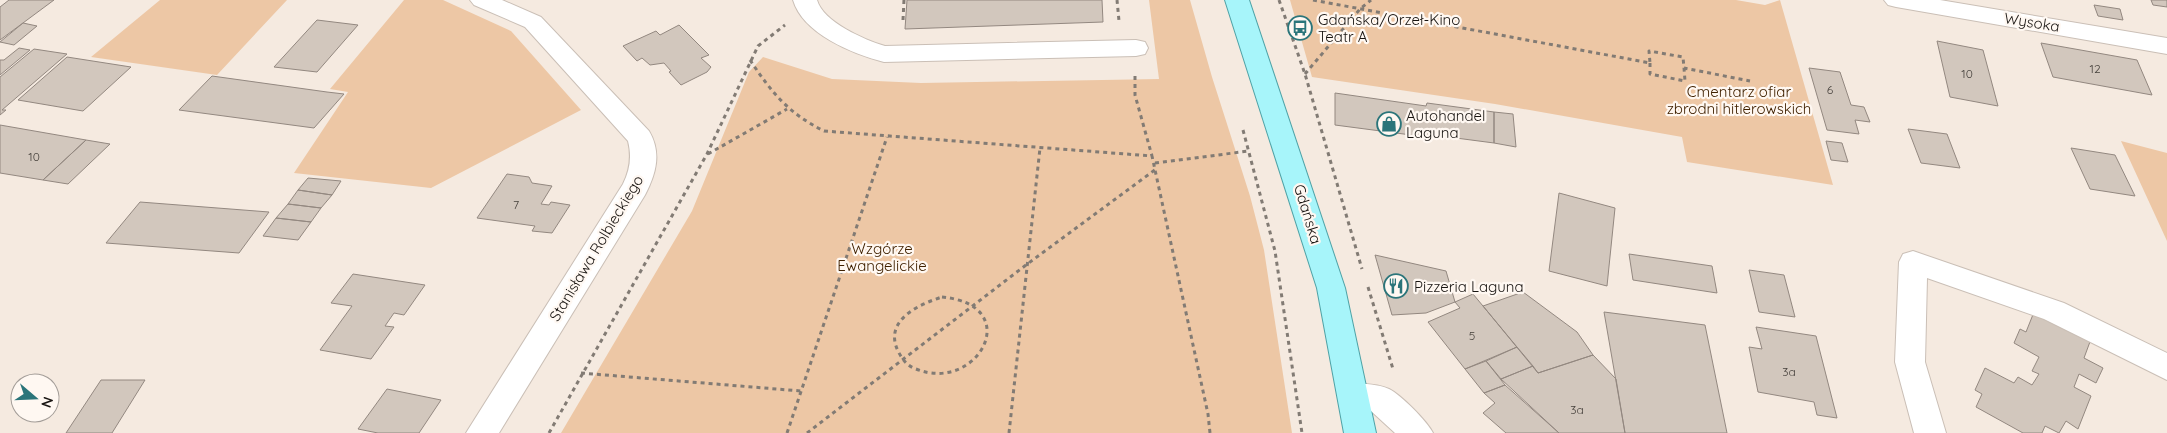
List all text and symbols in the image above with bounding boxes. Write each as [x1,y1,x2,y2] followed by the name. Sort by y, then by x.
[2003,8,2061,36] street label: Wysoka
[1318,10,1460,46] place label: Gdańska/Orzeł-Kino Teatr A
[1287,15,1313,41] bus stop icon: Gdańska/Orzeł-Kino Teatr A
[2089,61,2101,76] house number: 12
[1961,66,1973,81] house number: 10
[1667,82,1811,118] park label: Cmentarz ofiar zbrodni hitlerowskich
[1827,82,1834,97] house number: 6
[1406,106,1485,142] place label: Autohandel Laguna
[1376,111,1402,137] shop icon: Autohandel Laguna
[28,149,40,164] house number: 10
[545,171,647,325] street label: Stanisława Rolbieckiego
[1290,182,1326,246] street label: Gdańska
[513,197,519,212] house number: 7
[837,239,927,275] park label: Wzgórze Ewangelickie
[1383,273,1409,299] restaurant icon: Pizzeria Laguna
[1414,277,1524,296] place label: Pizzeria Laguna
[1469,328,1475,343] house number: 5
[1782,364,1796,379] house number: 3a
[10,373,60,423] north arrow
[37,394,57,410] text: N
[1570,402,1584,417] house number: 3a

